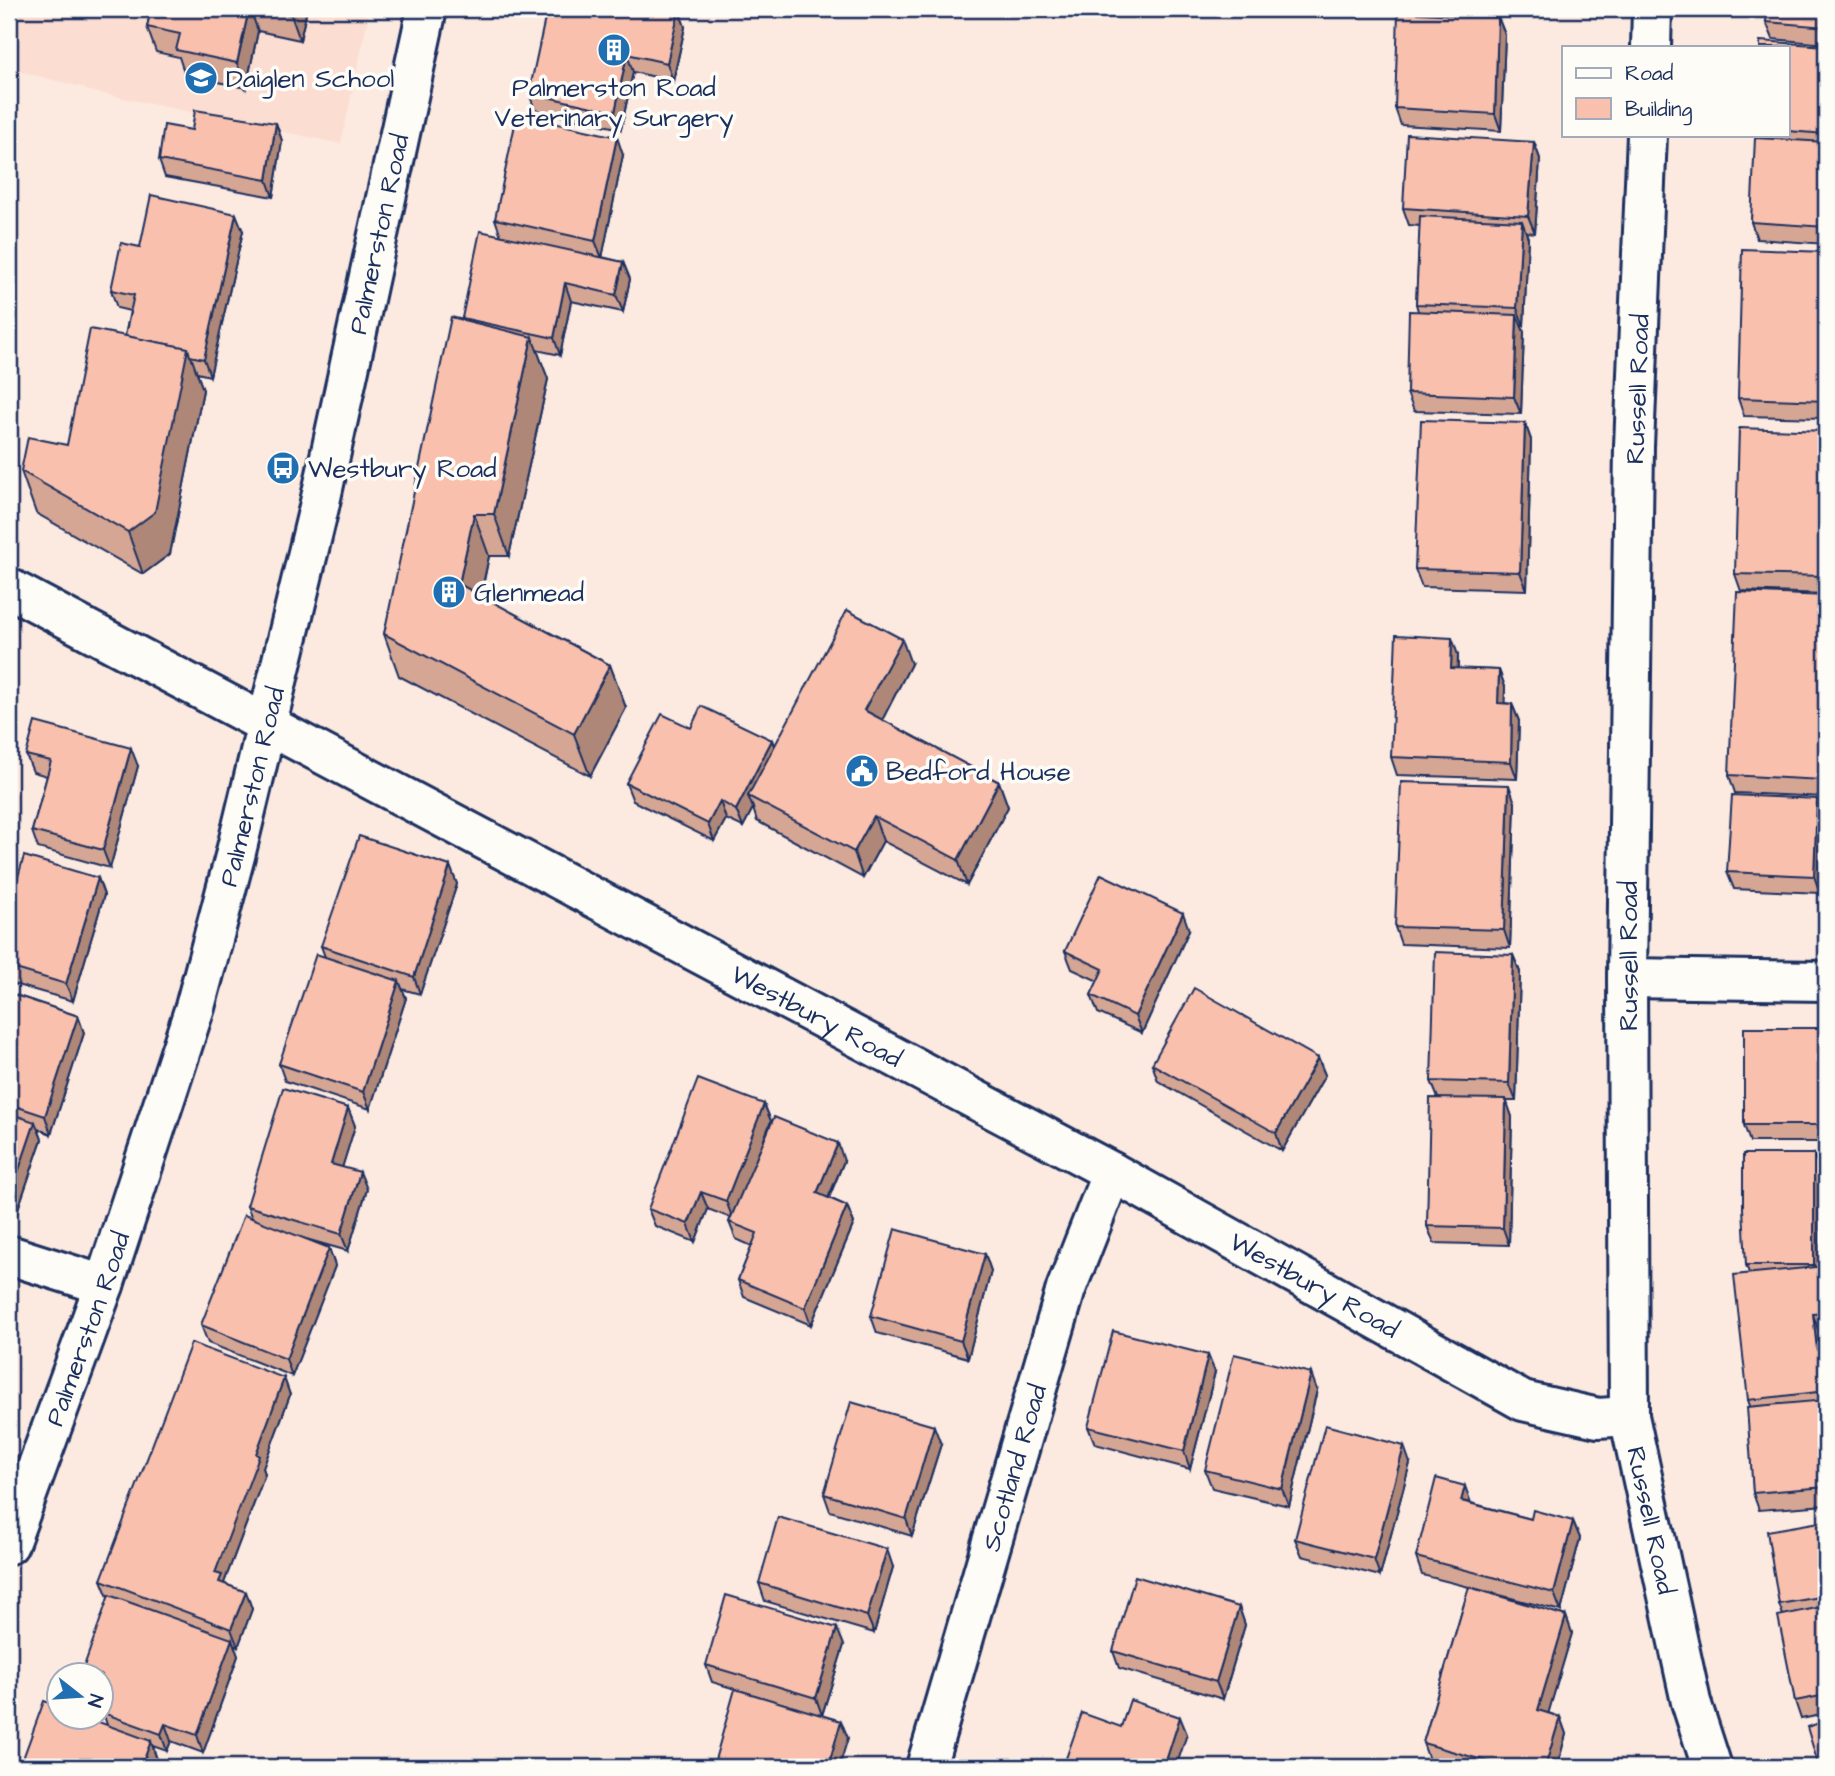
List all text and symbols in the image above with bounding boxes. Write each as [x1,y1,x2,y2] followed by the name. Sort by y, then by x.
[595,31,633,69] building icon: Palmerston Road Veterinary Surgery
[1562,46,1790,136] legend
[182,59,220,97] school or university icon: Daiglen School
[1625,59,1673,88] text: Road
[226,61,394,99] place label: Daiglen School
[495,70,733,138] place label: Palmerston Road Veterinary Surgery
[1625,95,1693,126] text: Building
[340,131,418,338] street label: Palmerston Road
[1617,313,1659,465] street label: Russell Road
[264,449,302,487] bus stop icon: Westbury Road
[308,451,497,489] place label: Westbury Road
[430,573,468,611] building icon: Glenmead
[474,575,584,611] place label: Glenmead
[211,683,294,890] street label: Palmerston Road
[843,752,881,790] public building icon: Bedford House
[886,754,1071,790] place label: Bedford House
[1611,881,1647,1031] street label: Russell Road
[724,957,908,1077] street label: Westbury Road
[1223,1224,1405,1347] street label: Westbury Road
[37,1227,139,1431] street label: Palmerston Road
[973,1380,1056,1556] street label: Scotland Road
[1617,1443,1684,1598] street label: Russell Road
[46,1660,116,1730] north arrow
[80,1691,109,1710] text: N

